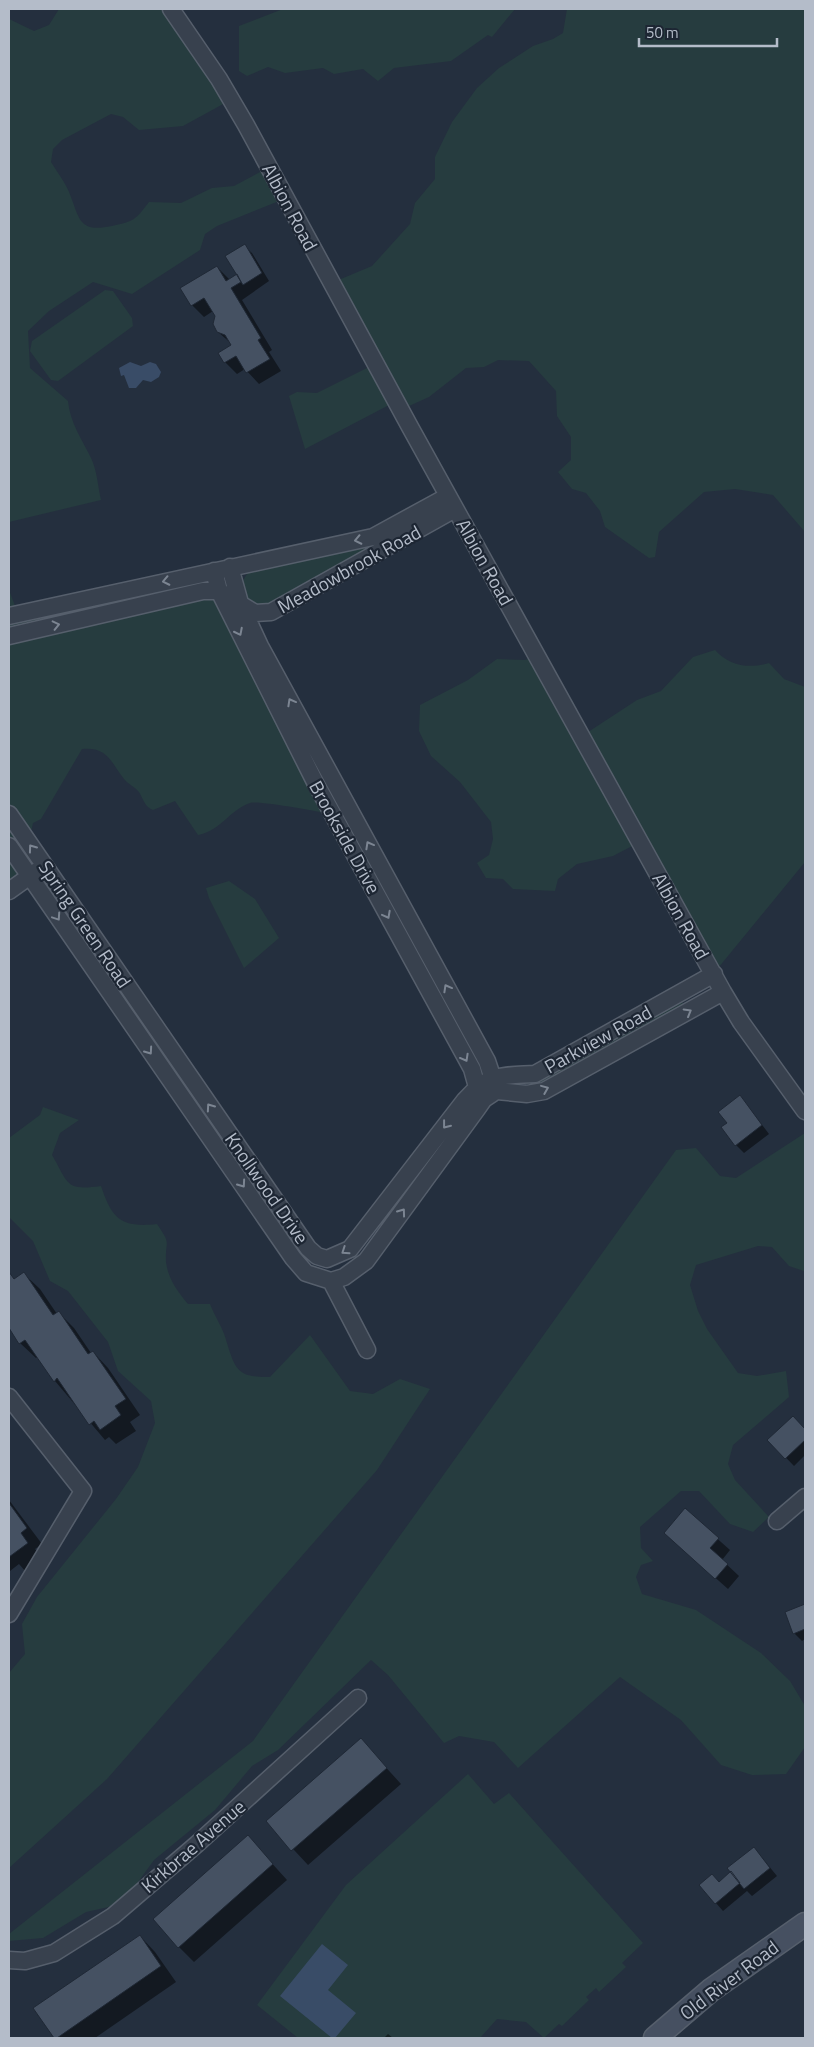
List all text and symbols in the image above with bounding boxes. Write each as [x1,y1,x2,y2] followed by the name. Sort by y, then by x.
[639,15,776,47] scale bar
[646,21,679,44] text: 50 m
[255,158,326,256] street label: Albion Road
[450,513,521,611] street label: Albion Road
[272,517,426,620] street label: Meadowbrook Road
[354,534,363,545] one-way arrow
[161,575,170,586] one-way arrow
[52,620,61,631] one-way arrow
[233,626,243,635] one-way arrow
[287,699,297,708] one-way arrow
[302,775,389,899] street label: Brookside Drive
[365,841,375,850] one-way arrow
[29,844,38,854] one-way arrow
[32,854,139,993] street label: Spring Green Road
[646,867,717,965] street label: Albion Road
[381,910,391,919] one-way arrow
[51,911,60,921] one-way arrow
[443,984,453,993] one-way arrow
[539,997,657,1080] street label: Parkview Road
[682,1008,691,1018] one-way arrow
[143,1045,152,1054] one-way arrow
[459,1052,469,1061] one-way arrow
[540,1085,549,1095] one-way arrow
[207,1103,216,1112] one-way arrow
[443,1119,452,1128] one-way arrow
[218,1126,317,1249] street label: Knollwood Drive
[236,1178,245,1188] one-way arrow
[396,1208,405,1218] one-way arrow
[342,1245,351,1254] one-way arrow
[134,1792,251,1899] street label: Kirkbrae Avenue
[673,1933,784,2027] street label: Old River Road

